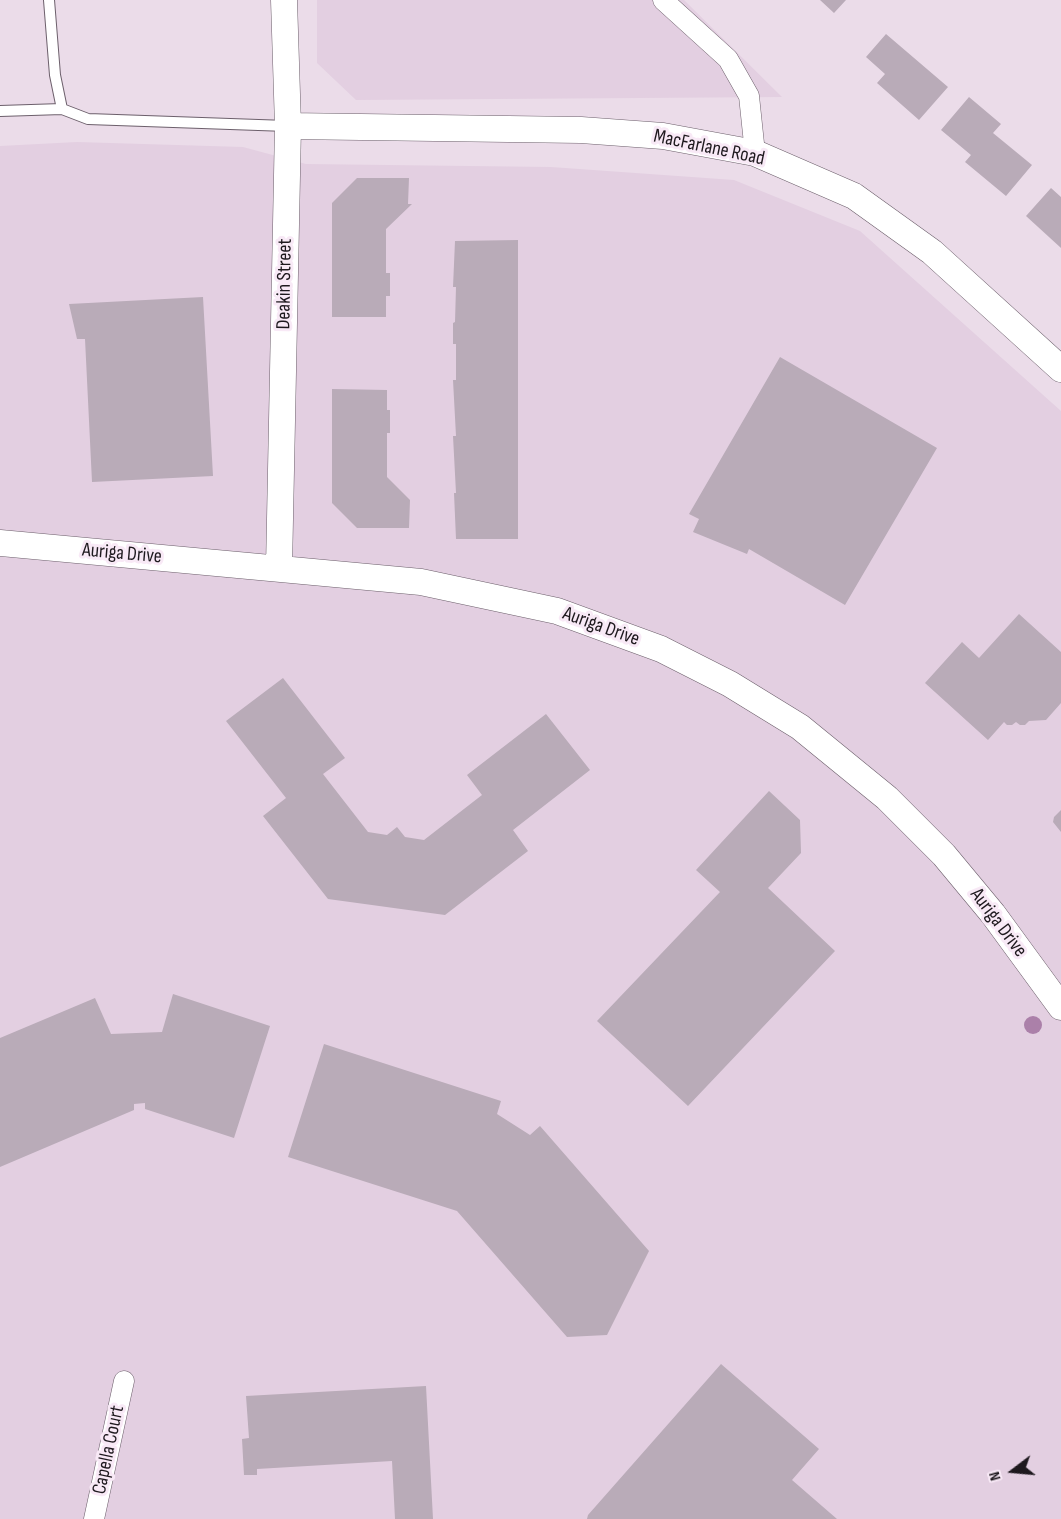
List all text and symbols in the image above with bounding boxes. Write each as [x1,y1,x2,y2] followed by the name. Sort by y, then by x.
[651,125,767,171] street label: MacFarlane Road
[272,238,298,330] street label: Deakin Street
[81,539,163,569] street label: Auriga Drive
[559,602,643,652] street label: Auriga Drive
[964,884,1032,962] street label: Auriga Drive
[88,1404,130,1496] street label: Capella Court
[983,1441,1043,1501] north arrow
[985,1469,1006,1483] text: N

